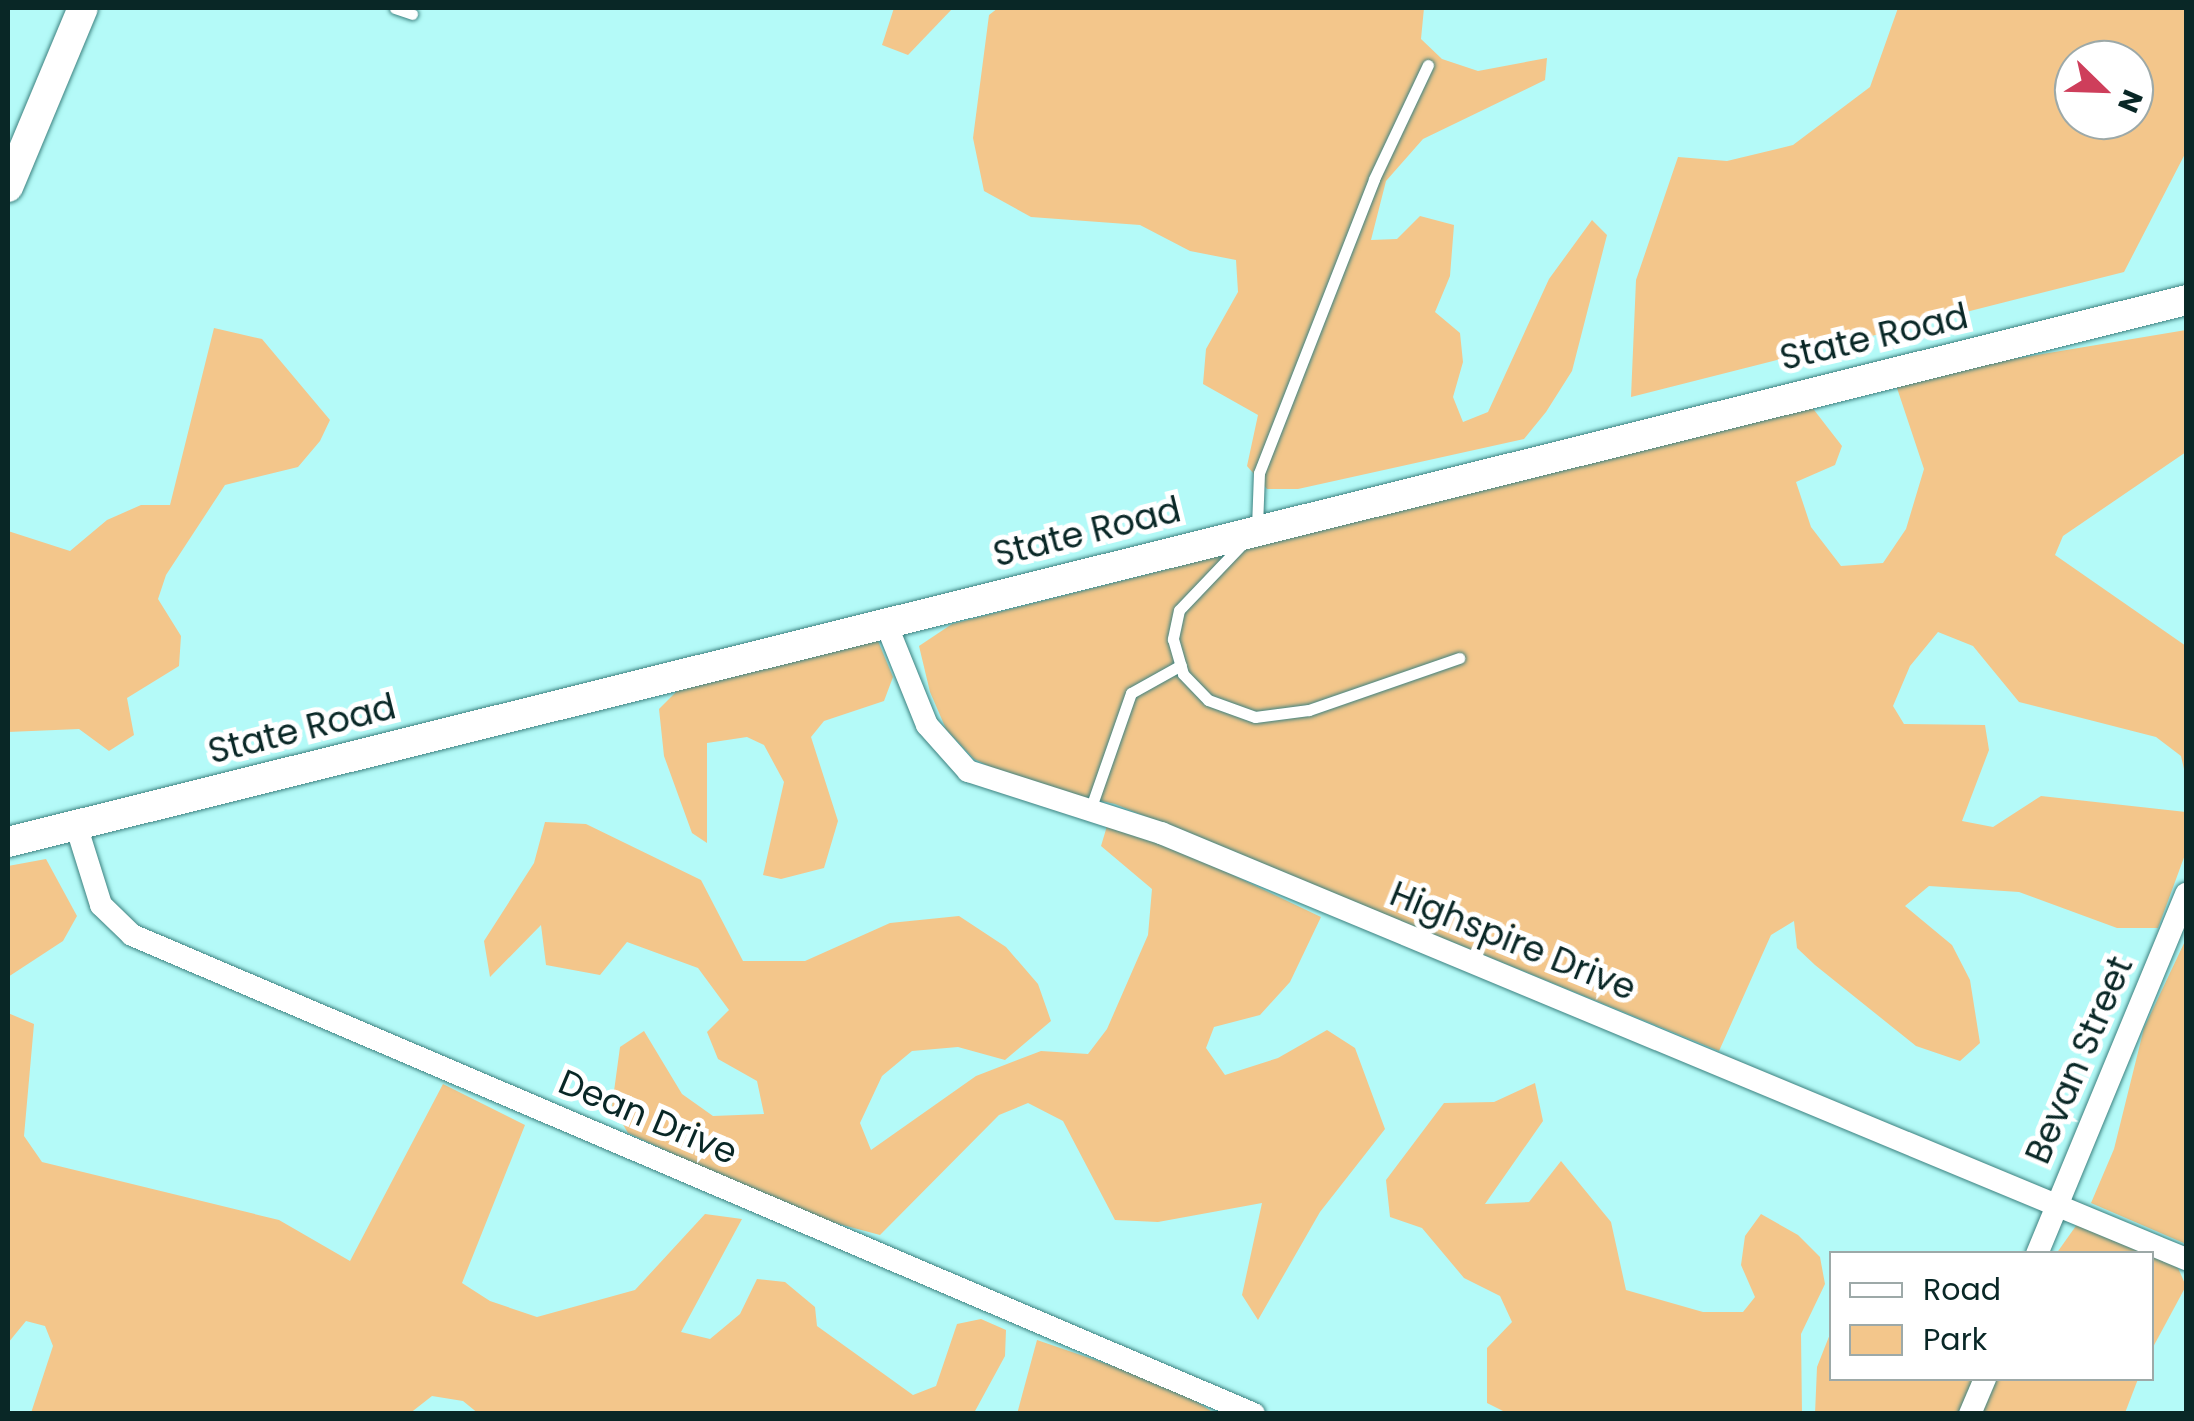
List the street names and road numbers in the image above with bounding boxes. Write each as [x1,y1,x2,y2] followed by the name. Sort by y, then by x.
[1776,295,1972,379] street label: State Road
[989,488,1185,576] street label: State Road
[204,685,400,773] street label: State Road
[1384,873,1642,1009] street label: Highspire Drive
[2017,950,2141,1170] street label: Bevan Street
[553,1061,743,1173] street label: Dean Drive

